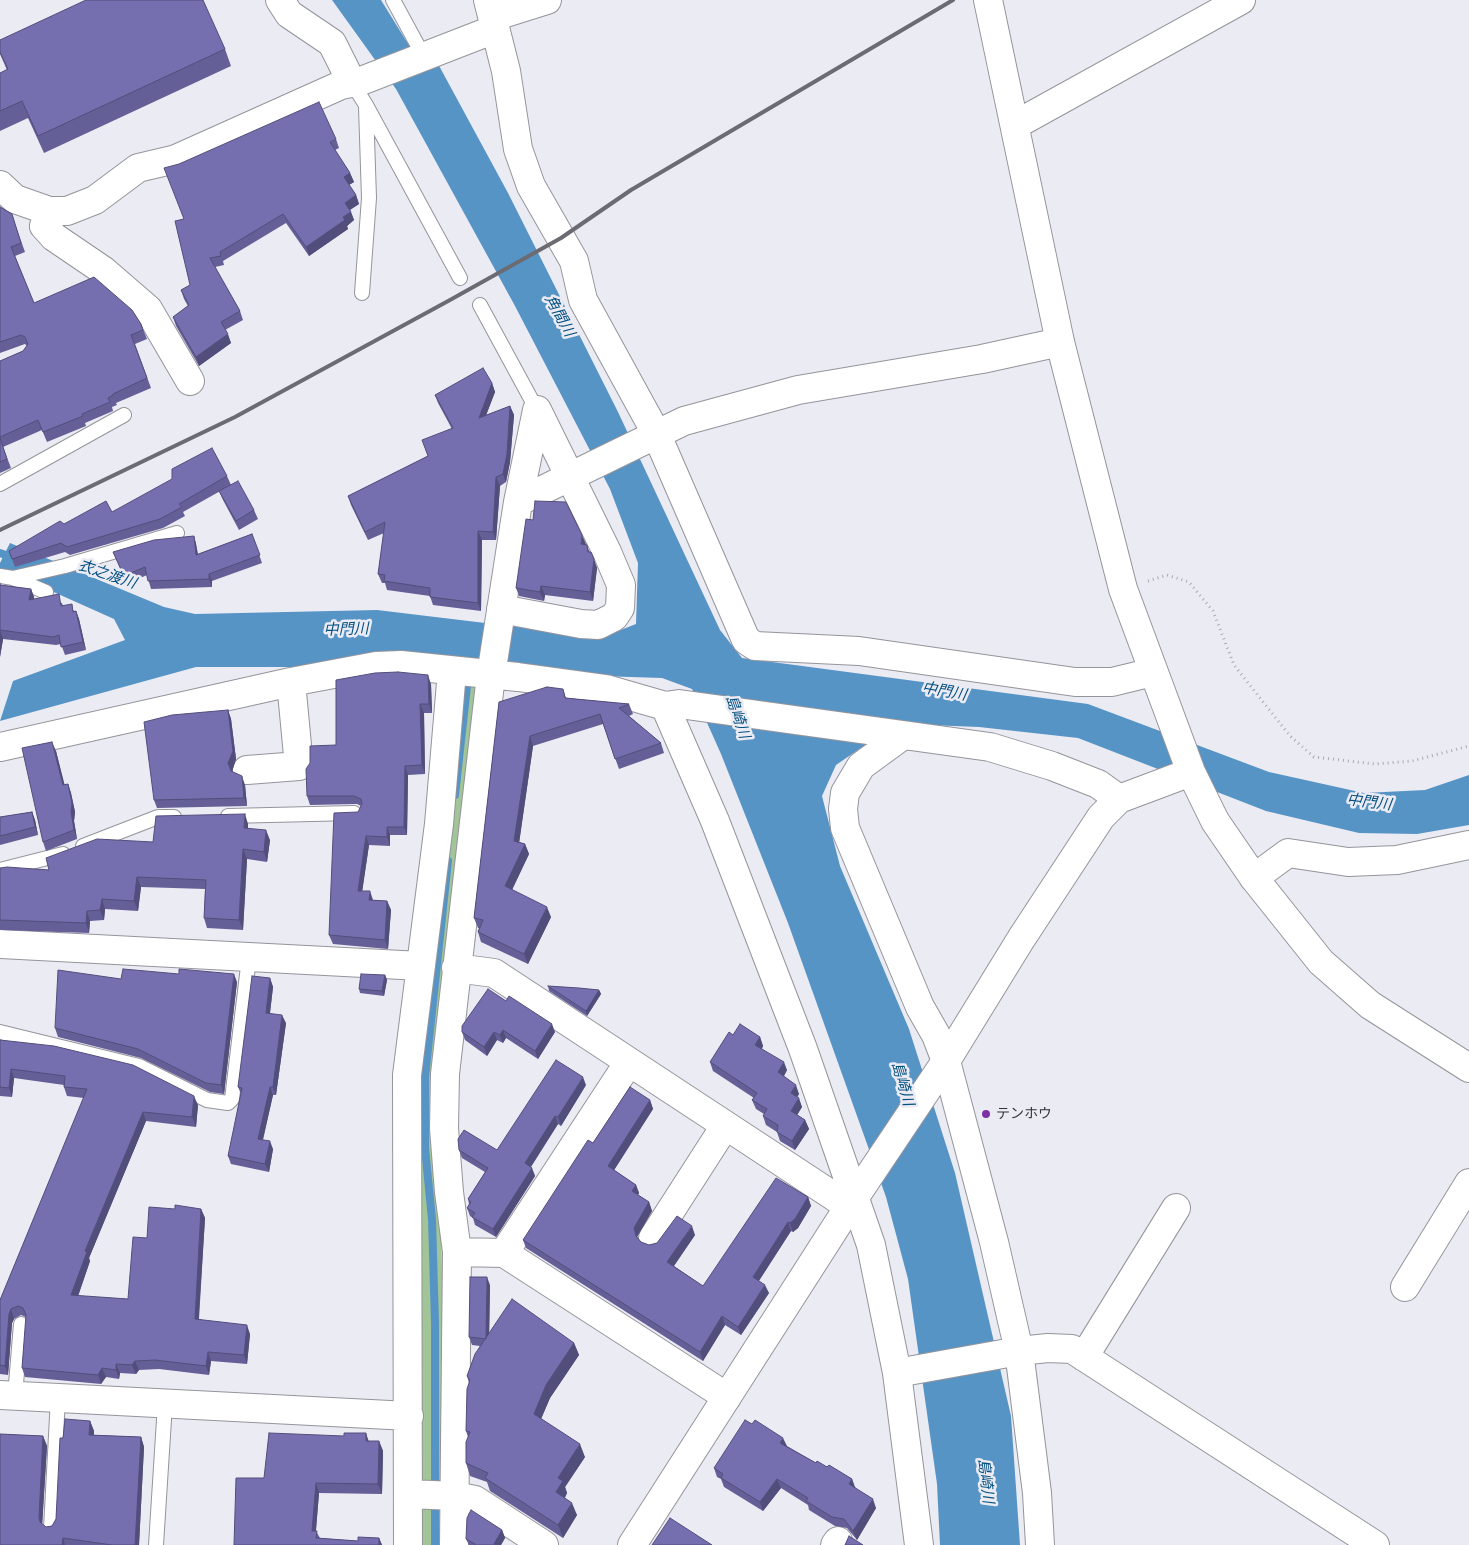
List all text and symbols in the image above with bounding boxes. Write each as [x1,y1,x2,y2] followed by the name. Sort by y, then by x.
[540,292,578,340] water label: 角間川
[76,557,138,593] water label: 衣之渡川
[323,620,369,640] water label: 中門川
[920,679,968,705] water label: 中門川
[721,693,753,741] water label: 島崎川
[1346,791,1392,815] water label: 中門川
[887,1060,917,1108] water label: 島崎川
[996,1106,1052,1122] place label: テンホウ
[980,1108,992,1120] marker: テンホウ
[973,1458,997,1504] water label: 島崎川

